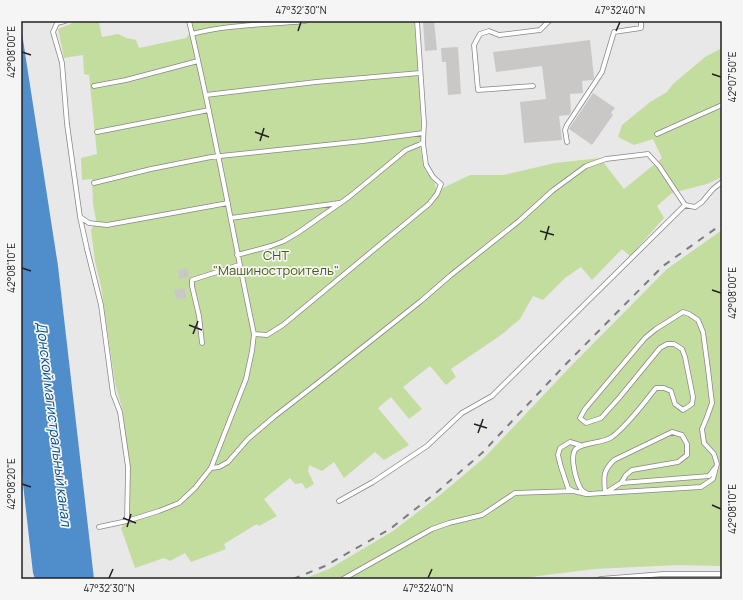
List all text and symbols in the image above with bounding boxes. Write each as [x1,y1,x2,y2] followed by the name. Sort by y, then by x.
[275,3,327,17] text: 47°32'30"N
[595,3,645,17] text: 47°32'40"N
[4,26,18,78] text: 42°08'00"E
[725,51,739,102] text: 42°07'50"E
[4,243,18,293] text: 42°08'10"E
[213,246,339,279] park label: СНТ "Машиностроитель"
[725,267,739,319] text: 42°08'00"E
[33,321,77,528] water label: Донской магистральный канал
[4,458,18,510] text: 42°08'20"E
[725,484,739,534] text: 42°08'10"E
[83,581,135,595] text: 47°32'30"N
[403,581,453,595] text: 47°32'40"N

